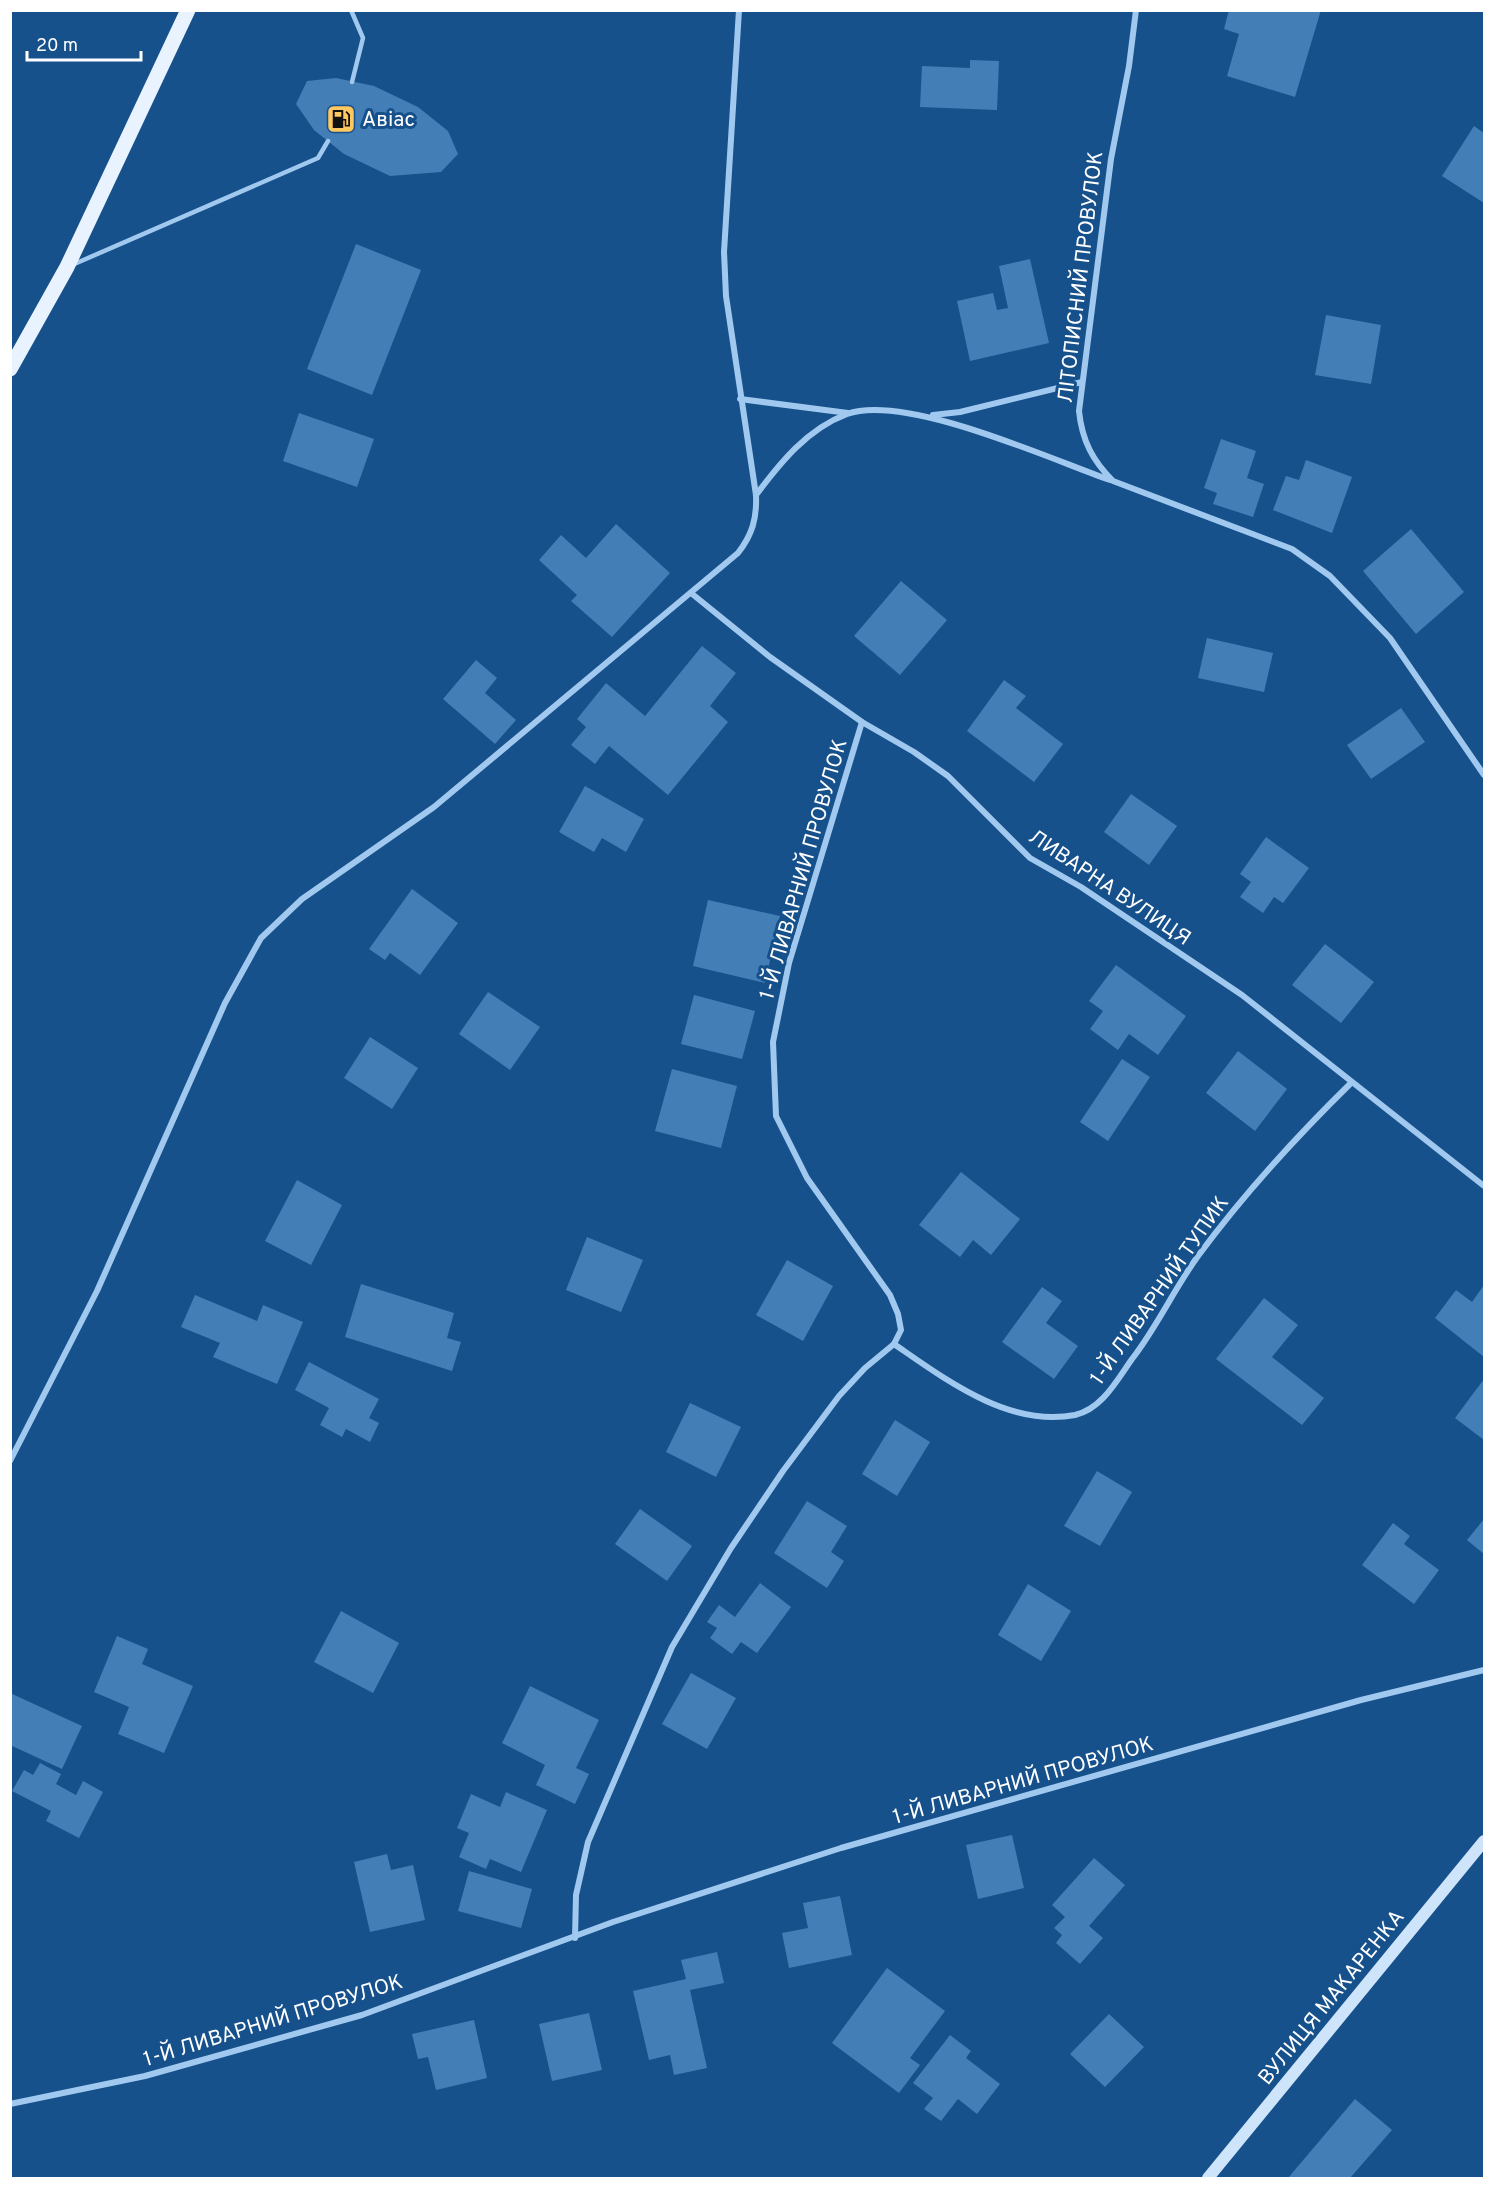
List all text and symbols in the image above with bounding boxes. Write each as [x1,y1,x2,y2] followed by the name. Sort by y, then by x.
[27,24,141,62] scale bar
[36,35,78,58] text: 20 m
[325,103,357,135] fuel station icon: Авіас
[362,107,415,134] place label: Авіас
[1052,149,1110,405] street label: ЛІТОПИСНИЙ ПРОВУЛОК
[753,736,855,1003] street label: 1-Й ЛИВАРНИЙ ПРОВУЛОК
[1023,824,1195,953] street label: ЛИВАРНА ВУЛИЦЯ
[1084,1190,1236,1391] street label: 1-Й ЛИВАРНИЙ ТУПИК
[890,1730,1157,1832] street label: 1-Й ЛИВАРНИЙ ПРОВУЛОК
[1253,1905,1411,2091] street label: ВУЛИЦЯ МАКАРЕНКА
[140,1968,406,2074] street label: 1-Й ЛИВАРНИЙ ПРОВУЛОК

